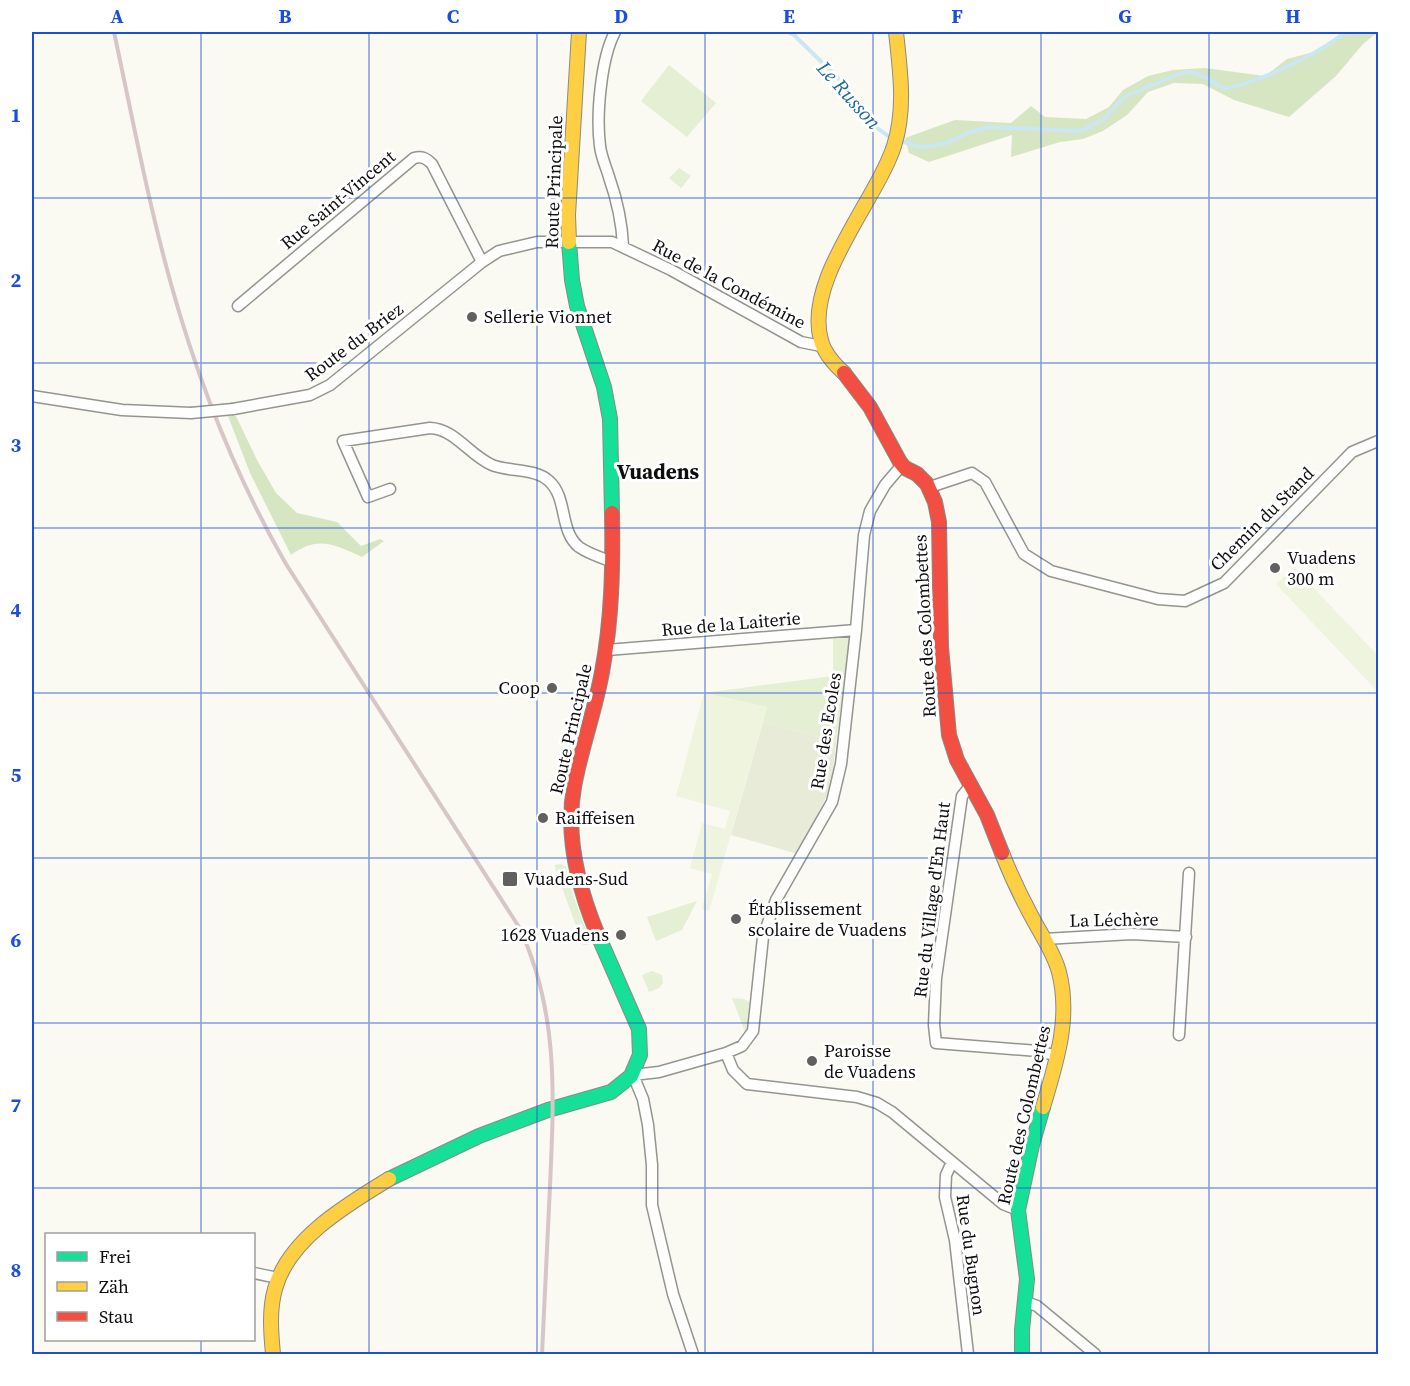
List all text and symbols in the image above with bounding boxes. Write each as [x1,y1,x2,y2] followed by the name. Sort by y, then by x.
[110,2,124,30] text: A
[278,2,292,30] text: B
[447,2,459,30] text: C
[614,2,628,30] text: D
[783,2,795,30] text: E
[951,2,963,30] text: F
[1118,2,1132,30] text: G
[1285,2,1301,30] text: H
[810,54,888,136] water label: Le Russon
[11,101,21,129] text: 1
[539,115,568,249] street label: Route Principale
[275,144,400,255] street label: Rue Saint-Vincent
[648,232,810,335] street label: Rue de la Condémine
[11,266,22,294] text: 2
[299,296,408,387] street label: Route du Briez
[484,304,612,329] place label: Sellerie Vionnet
[465,310,479,324] marker: Sellerie Vionnet
[11,431,22,459] text: 3
[617,457,700,486] district label: Vuadens
[1204,461,1319,576] street label: Chemin du Stand
[907,534,942,718] street label: Route des Colombettes
[1287,545,1356,591] place label: Vuadens 300 m
[1268,561,1282,575] marker: Vuadens 300 m
[11,596,22,624] text: 4
[660,605,802,642] street label: Rue de la Laiterie
[543,661,598,797] street label: Route Principale
[804,670,847,791] street label: Rue des Ecoles
[499,675,540,700] place label: Coop
[545,681,559,695] marker: Coop
[11,761,22,789] text: 5
[907,801,956,999] street label: Rue du Village d'En Haut
[555,805,635,830] place label: Raiffeisen
[536,811,550,825] marker: Raiffeisen
[524,866,628,891] place label: Vuadens-Sud
[501,870,519,888] marker: Vuadens-Sud
[748,896,907,942] place label: Établissement scolaire de Vuadens
[1069,906,1159,933] street label: La Léchère
[729,912,743,926] marker: Établissement scolaire de Vuadens
[501,922,609,947] place label: 1628 Vuadens
[11,926,22,954] text: 6
[614,928,628,942] marker: 1628 Vuadens
[991,1023,1056,1207] street label: Route des Colombettes
[824,1038,916,1084] place label: Paroisse de Vuadens
[805,1054,819,1068] marker: Paroisse de Vuadens
[11,1091,22,1119] text: 7
[951,1193,992,1317] street label: Rue du Bugnon
[45,1233,255,1341] legend
[99,1244,131,1269] text: Frei
[11,1256,21,1284] text: 8
[99,1274,129,1299] text: Zäh
[99,1304,134,1329] text: Stau

